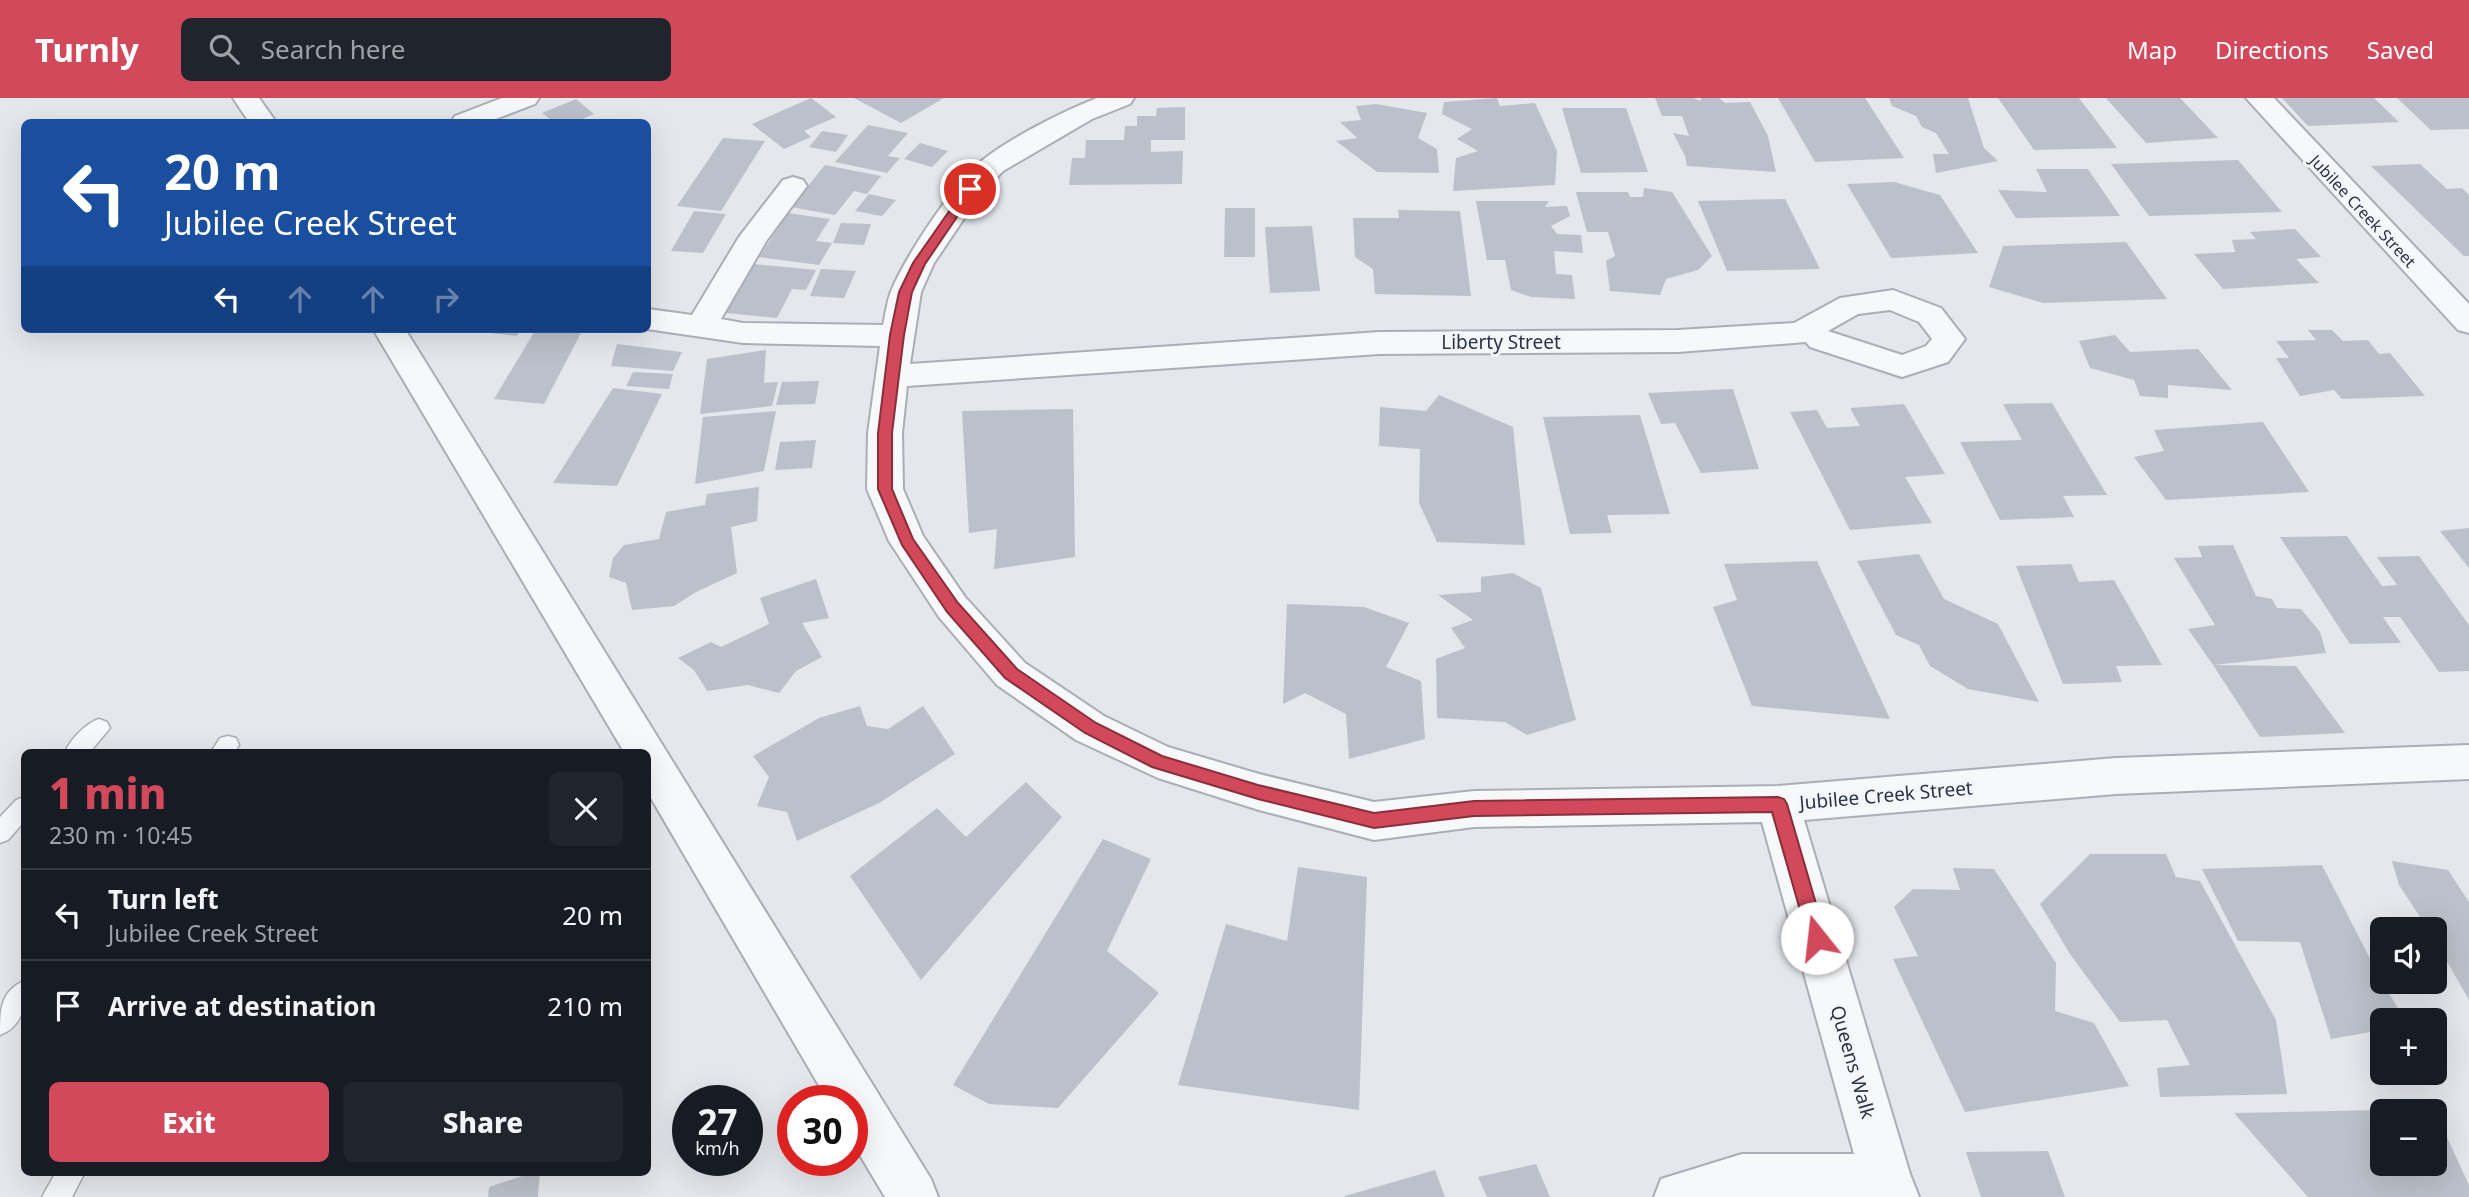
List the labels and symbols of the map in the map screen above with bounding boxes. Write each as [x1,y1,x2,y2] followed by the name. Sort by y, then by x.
[2304,149,2421,272] street label: Jubilee Creek Street
[940,159,1000,219] pin
[1441,329,1561,355] street label: Liberty Street
[1796,774,1974,816] street label: Jubilee Creek Street
[1780,901,1854,975] position arrow
[1824,1002,1882,1122] street label: Queens Walk
[777,1085,868,1176] speed limit sign: 30

